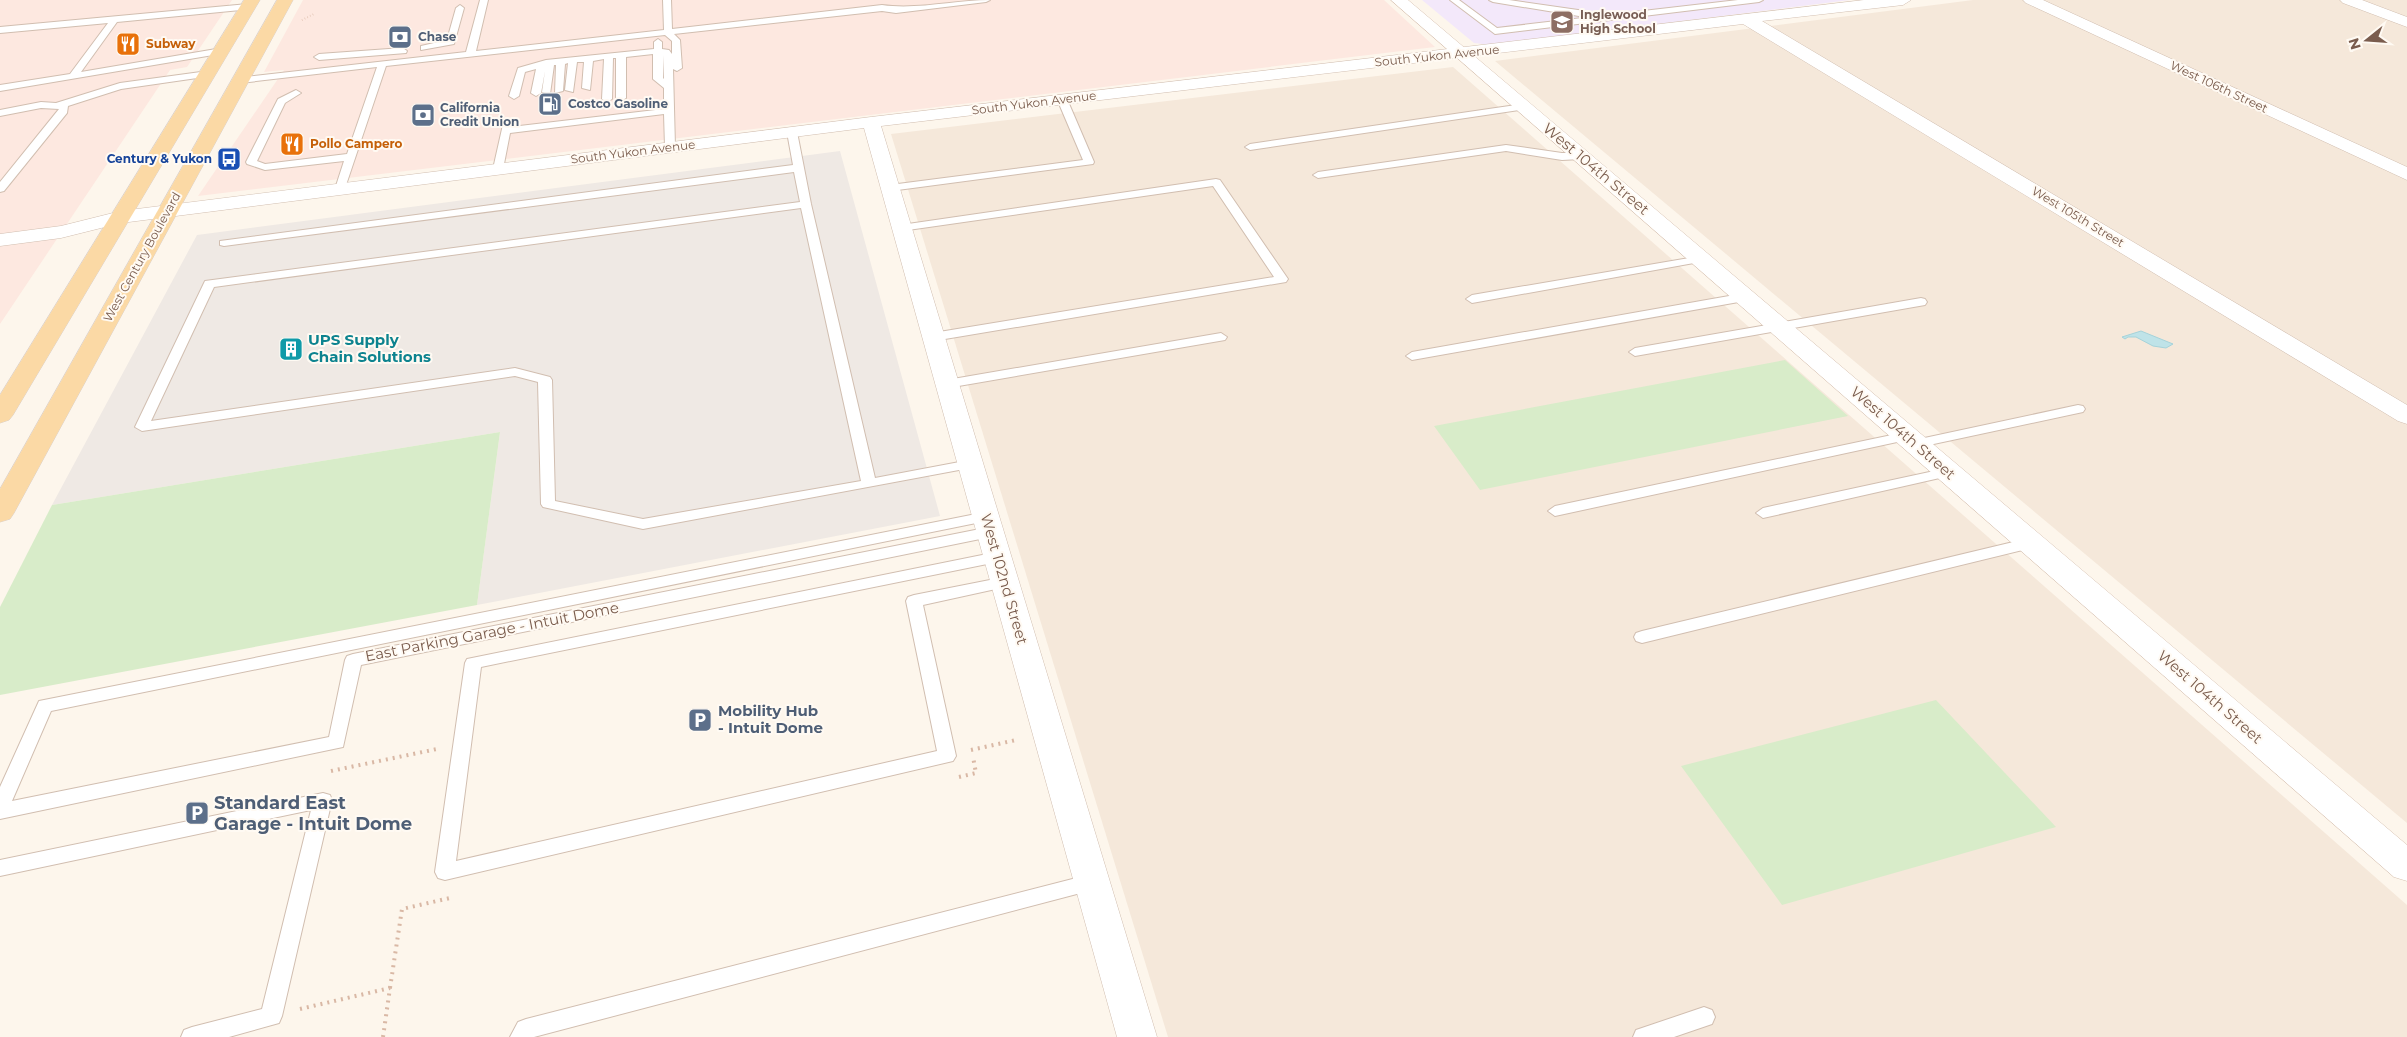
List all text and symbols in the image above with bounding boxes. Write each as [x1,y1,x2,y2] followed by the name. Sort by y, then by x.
[1580,7,1656,36] place label: Inglewood High School
[1549,9,1575,35] school or university icon: Inglewood High School
[2342,15,2392,65] north arrow
[387,24,413,50] bank icon: Chase
[418,29,457,44] place label: Chase
[115,31,141,57] restaurant icon: Subway
[146,36,196,51] place label: Subway
[2344,36,2365,52] text: N
[1374,41,1500,70] street label: South Yukon Avenue
[2168,57,2270,116] street label: West 106th Street
[971,87,1097,118] street label: South Yukon Avenue
[537,91,563,117] fuel station icon: Costco Gasoline
[568,96,668,111] place label: Costco Gasoline
[440,100,519,129] place label: California Credit Union
[410,102,436,128] bank icon: California Credit Union
[1539,119,1653,219] street label: West 104th Street
[279,131,305,157] restaurant icon: Pollo Campero
[310,136,403,151] place label: Pollo Campero
[570,136,696,167] street label: South Yukon Avenue
[216,146,242,172] bus stop icon: Century & Yukon
[107,151,212,166] place label: Century & Yukon
[2029,183,2127,250] street label: West 105th Street
[100,189,183,324] street label: West Century Boulevard
[308,330,431,366] place label: UPS Supply Chain Solutions
[278,336,304,362] building icon: UPS Supply Chain Solutions
[1847,382,1960,483] street label: West 104th Street
[977,511,1032,647] street label: West 102nd Street
[364,598,620,665] street label: East Parking Garage - Intuit Dome
[2154,646,2267,747] street label: West 104th Street
[718,701,823,737] place label: Mobility Hub - Intuit Dome
[687,707,713,733] parking icon: Mobility Hub - Intuit Dome
[214,792,412,835] place label: Standard East Garage - Intuit Dome
[184,800,210,826] parking icon: Standard East Garage - Intuit Dome

